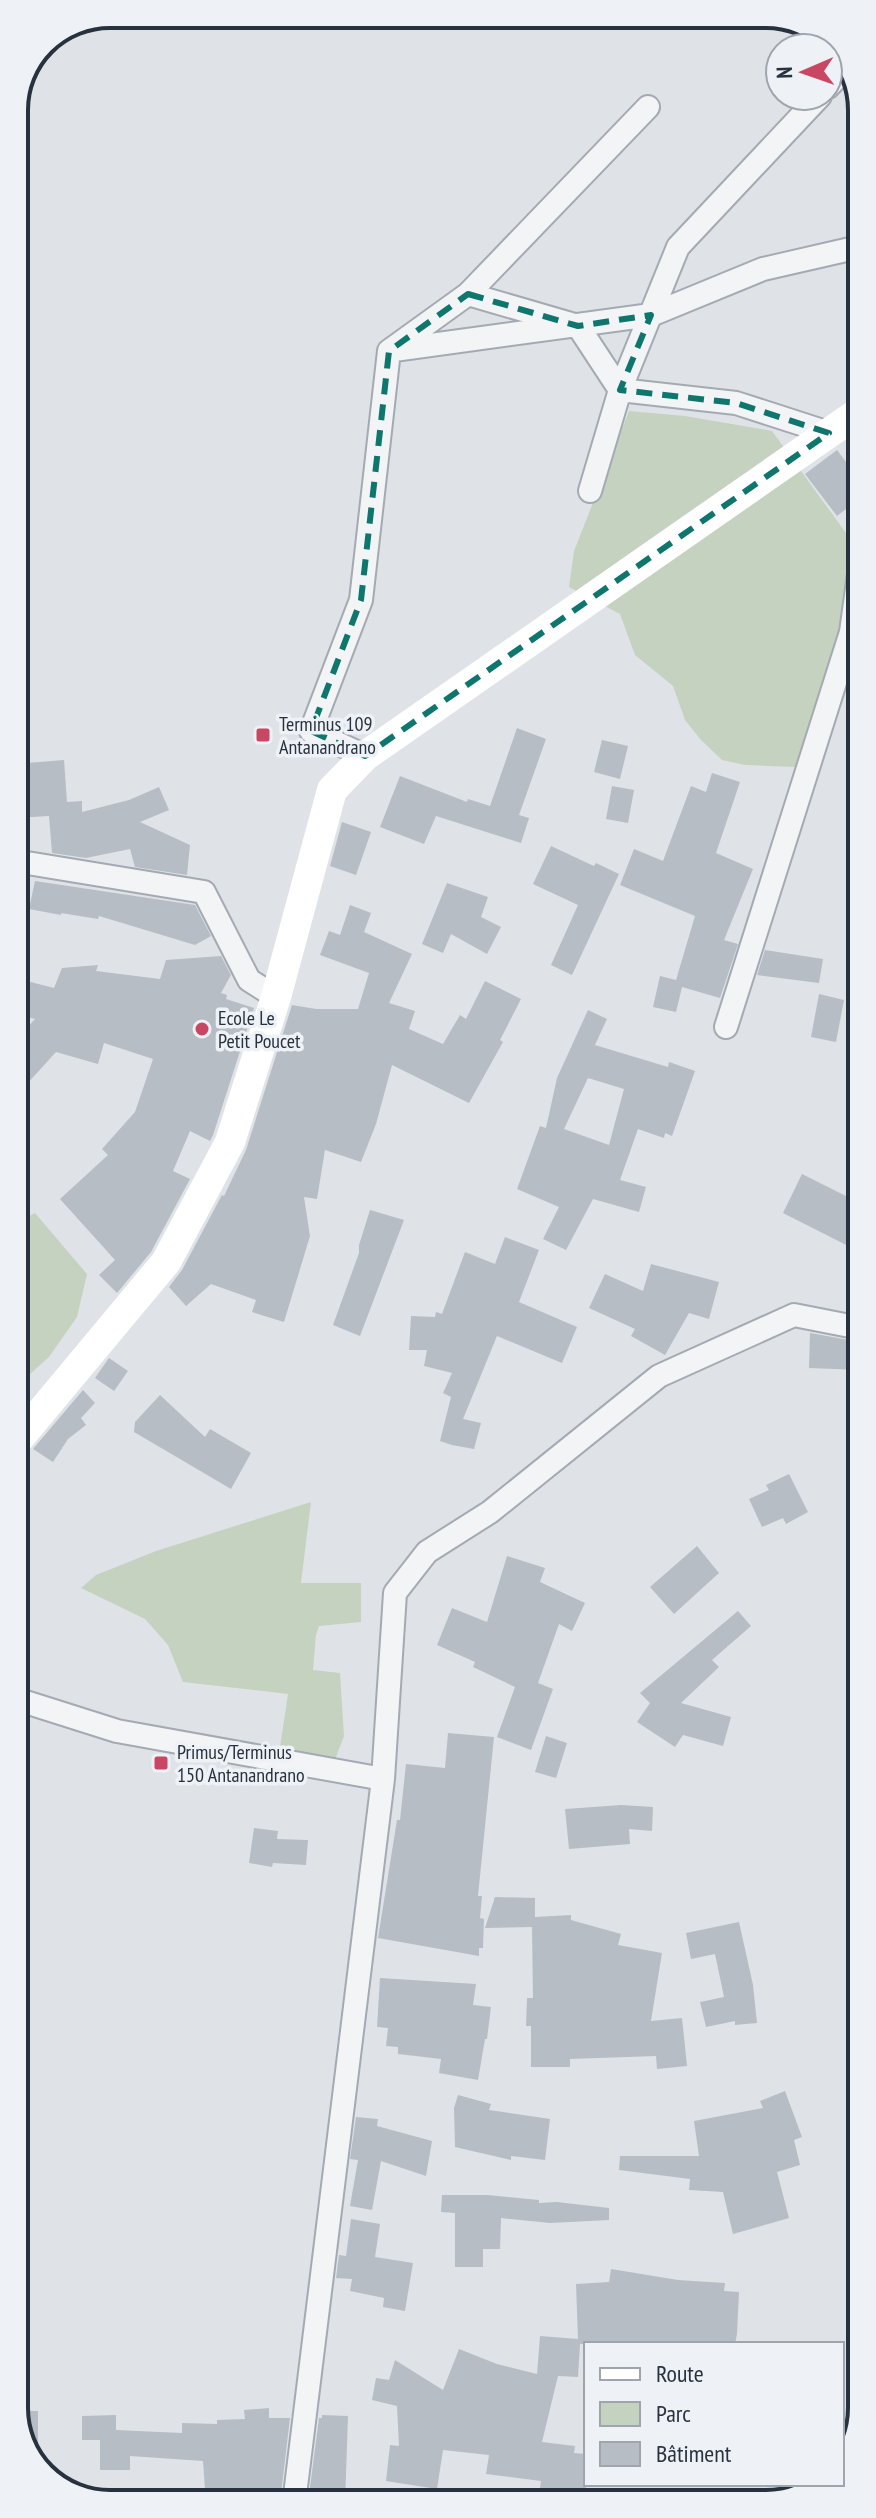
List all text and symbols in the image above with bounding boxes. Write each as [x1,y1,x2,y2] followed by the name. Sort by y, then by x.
[764,32,844,112] north arrow
[770,66,798,79] text: N
[279,711,376,760] place label: Terminus 109 Antanandrano
[254,726,272,744] marker: Terminus 109 Antanandrano
[218,1005,301,1054] place label: Ecole Le Petit Poucet
[193,1020,211,1038] marker: Ecole Le Petit Poucet
[177,1739,305,1788] place label: Primus/Terminus 150 Antanandrano
[152,1754,170,1772] marker: Primus/Terminus 150 Antanandrano
[584,2342,844,2486] legend
[656,2358,704,2389] text: Route
[656,2398,691,2429] text: Parc
[656,2438,732,2469] text: Bâtiment

